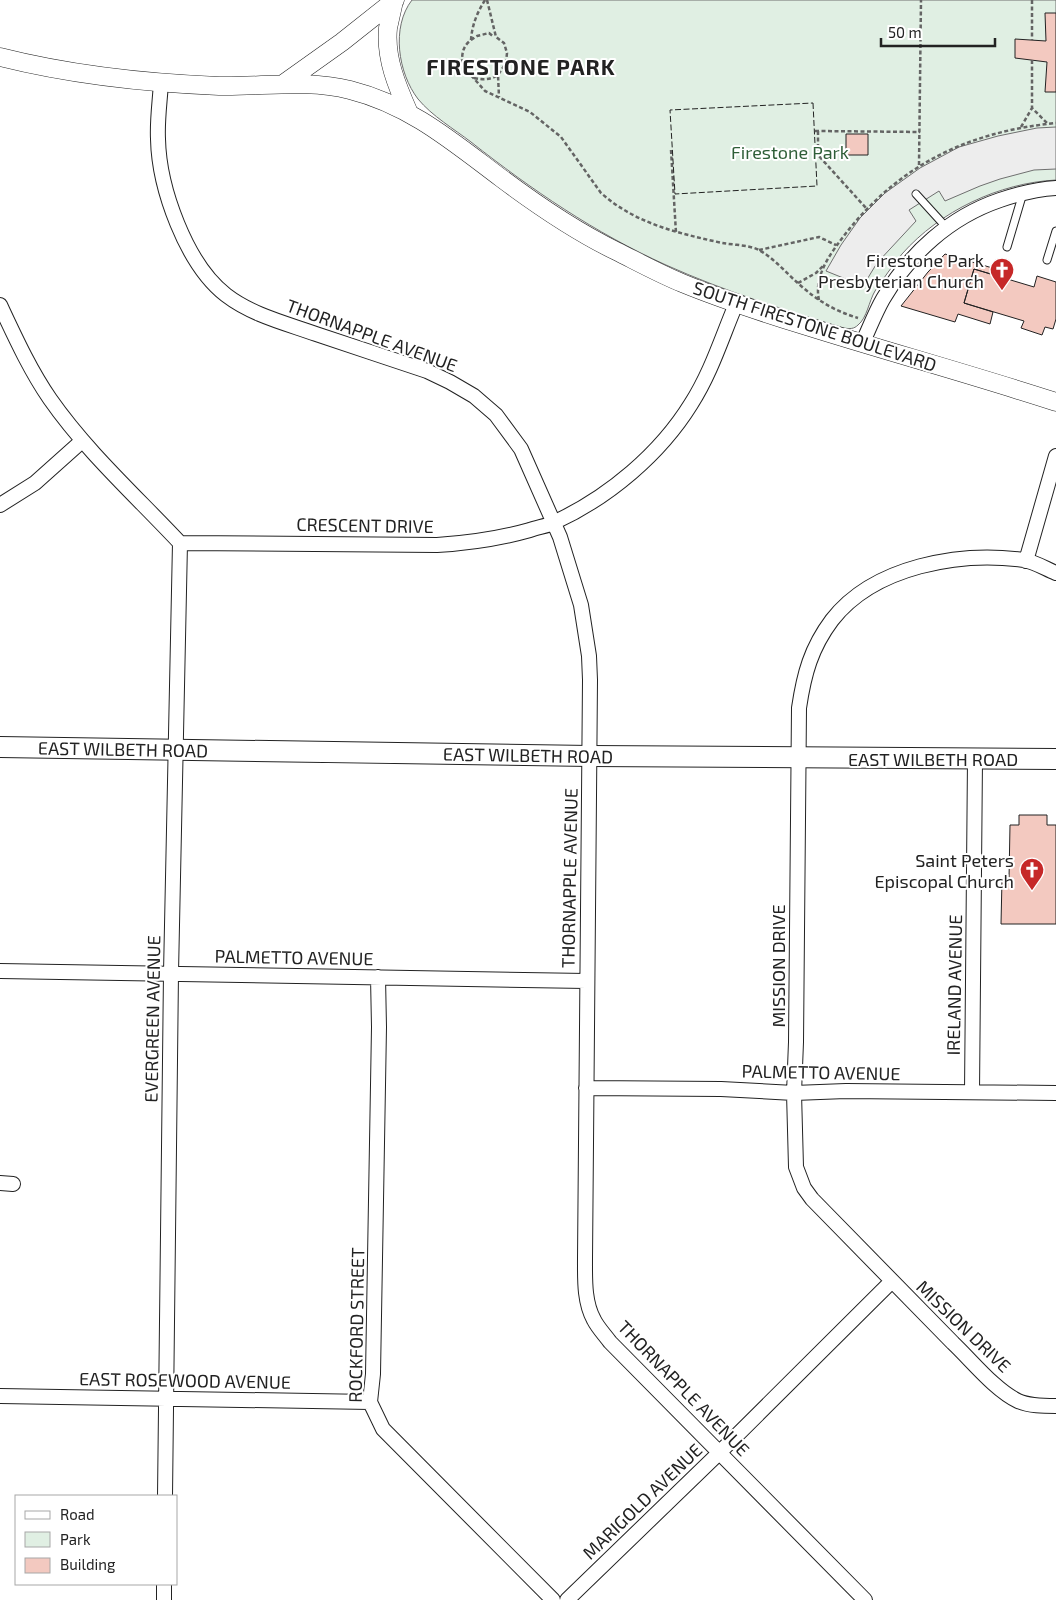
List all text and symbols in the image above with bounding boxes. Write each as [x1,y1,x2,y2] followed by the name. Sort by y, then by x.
[881,15,995,47] scale bar
[888,23,922,41] text: 50 m
[426,53,616,79] district label: FIRESTONE PARK
[731,141,849,163] park label: Firestone Park
[818,249,984,292] place label: Firestone Park Presbyterian Church
[989,257,1015,291] church icon: Firestone Park Presbyterian Church
[691,276,939,376] street label: SOUTH FIRESTONE BOULEVARD
[284,294,460,376] street label: THORNAPPLE AVENUE
[296,513,434,537] street label: CRESCENT DRIVE
[38,737,208,761] street label: EAST WILBETH ROAD
[443,743,613,767] street label: EAST WILBETH ROAD
[848,748,1018,770] street label: EAST WILBETH ROAD
[556,788,582,968] street label: THORNAPPLE AVENUE
[875,849,1014,892] place label: Saint Peters Episcopal Church
[1019,857,1045,891] church icon: Saint Peters Episcopal Church
[767,905,789,1027] street label: MISSION DRIVE
[942,914,966,1056] street label: IRELAND AVENUE
[140,935,164,1103] street label: EVERGREEN AVENUE
[214,945,374,969] street label: PALMETTO AVENUE
[741,1060,901,1084] street label: PALMETTO AVENUE
[344,1247,368,1403] street label: ROCKFORD STREET
[912,1275,1016,1377] street label: MISSION DRIVE
[614,1316,754,1460] street label: THORNAPPLE AVENUE
[79,1367,291,1393] street label: EAST ROSEWOOD AVENUE
[578,1438,706,1564] street label: MARIGOLD AVENUE
[15,1495,178,1585] legend
[60,1505,95,1523] text: Road
[60,1530,91,1548] text: Park
[60,1555,116,1573] text: Building

